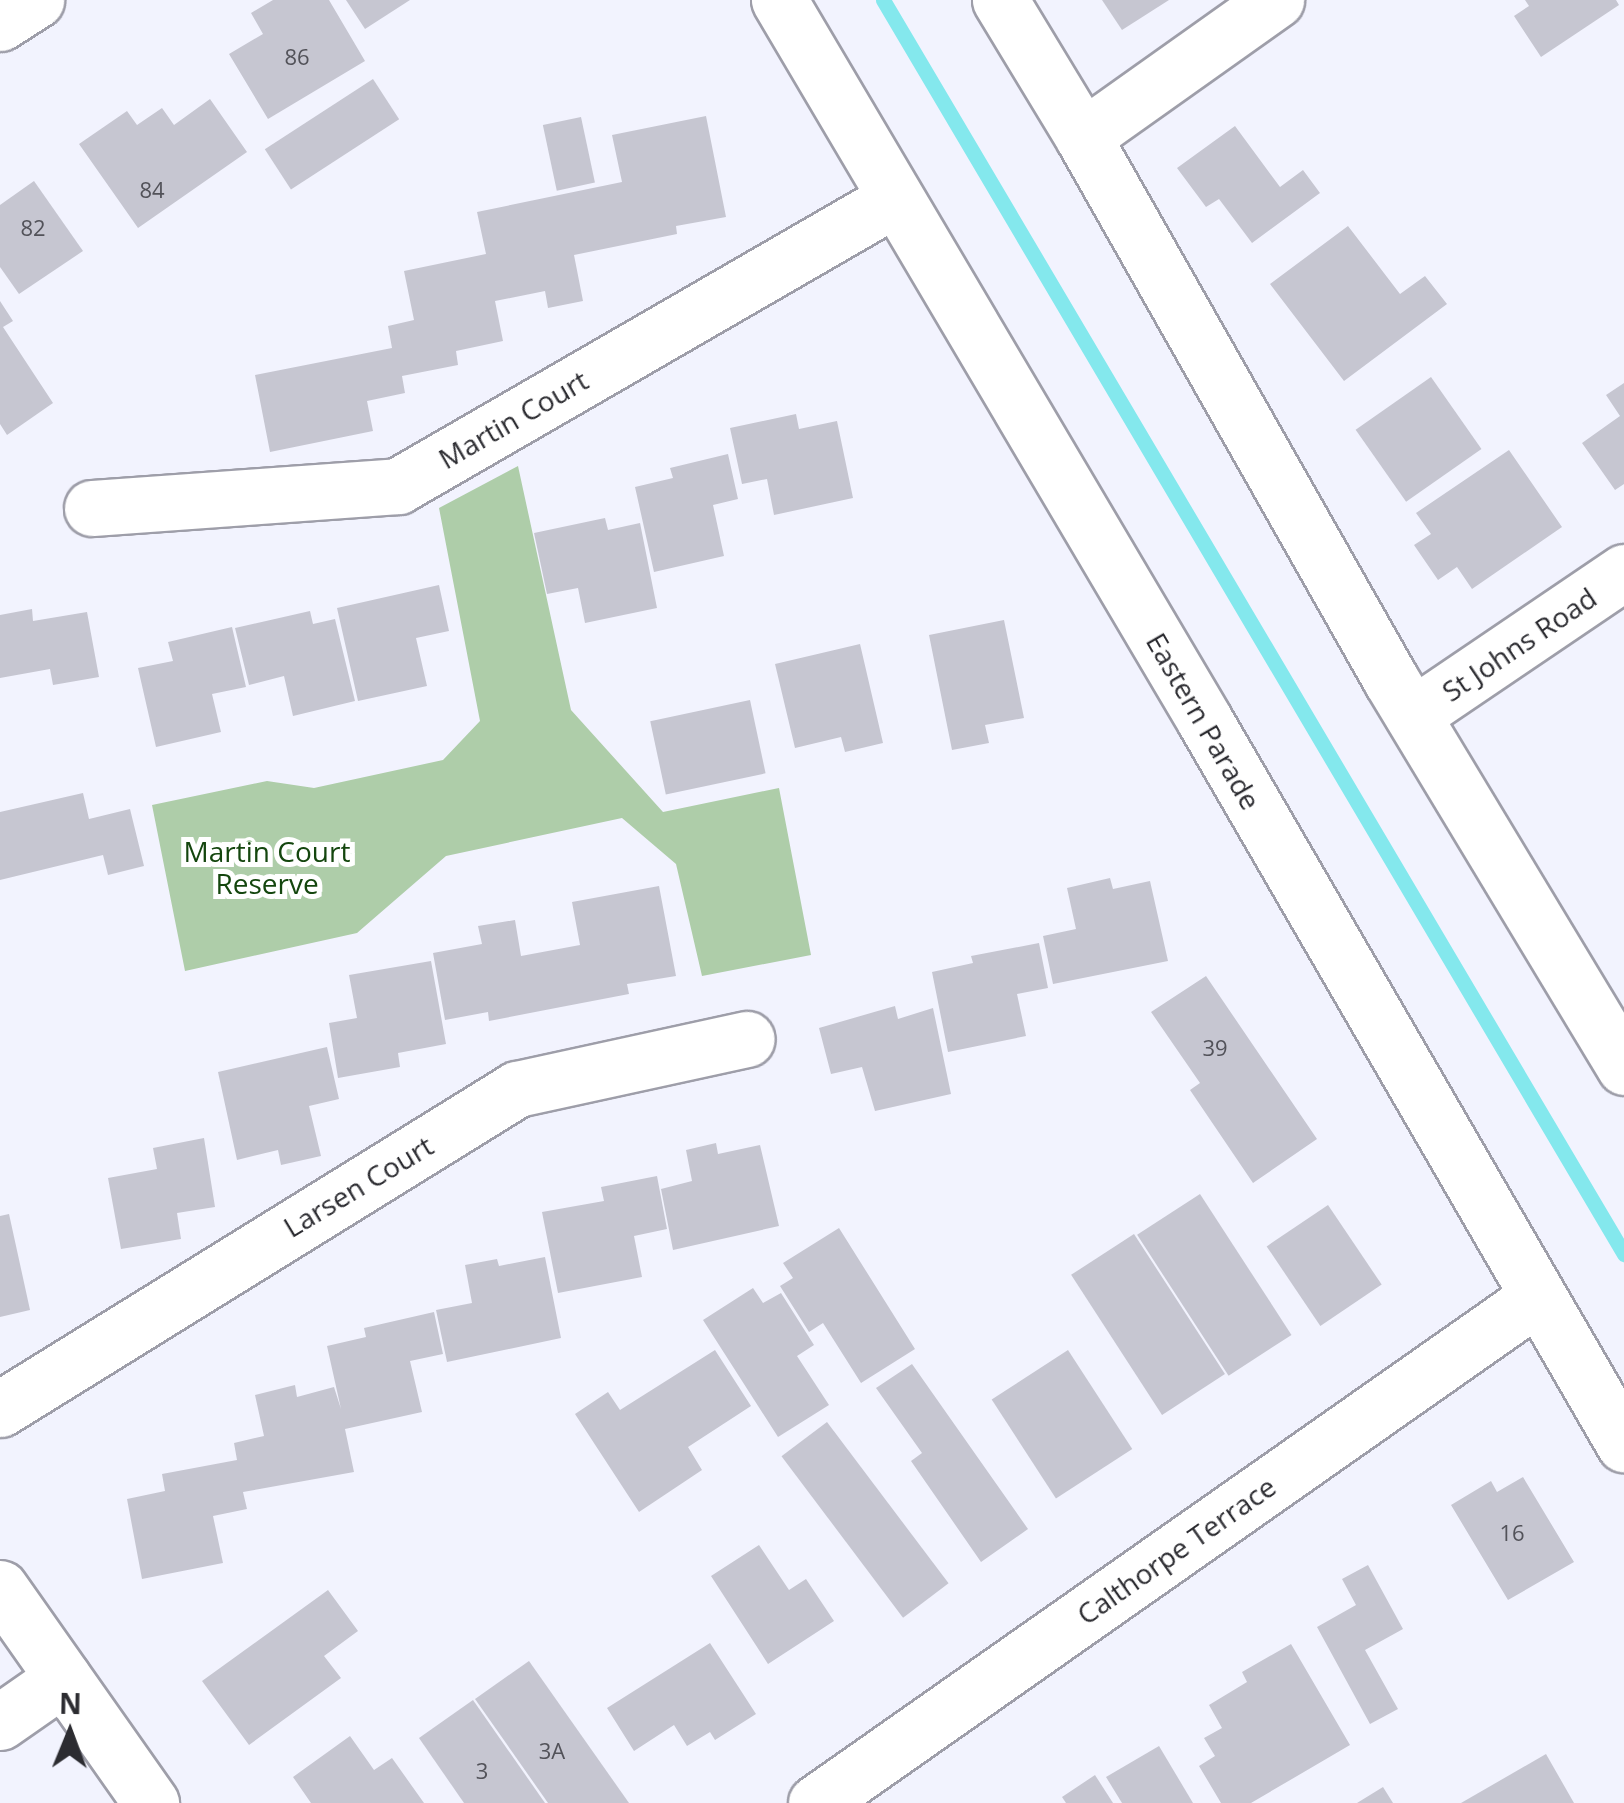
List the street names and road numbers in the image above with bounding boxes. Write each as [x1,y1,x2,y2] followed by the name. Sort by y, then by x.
[432,363,594,475] street label: Martin Court
[1436,580,1602,708] street label: St Johns Road
[1140,627,1268,815] street label: Eastern Parade
[277,1128,439,1244] street label: Larsen Court
[1070,1469,1282,1631] street label: Calthorpe Terrace

